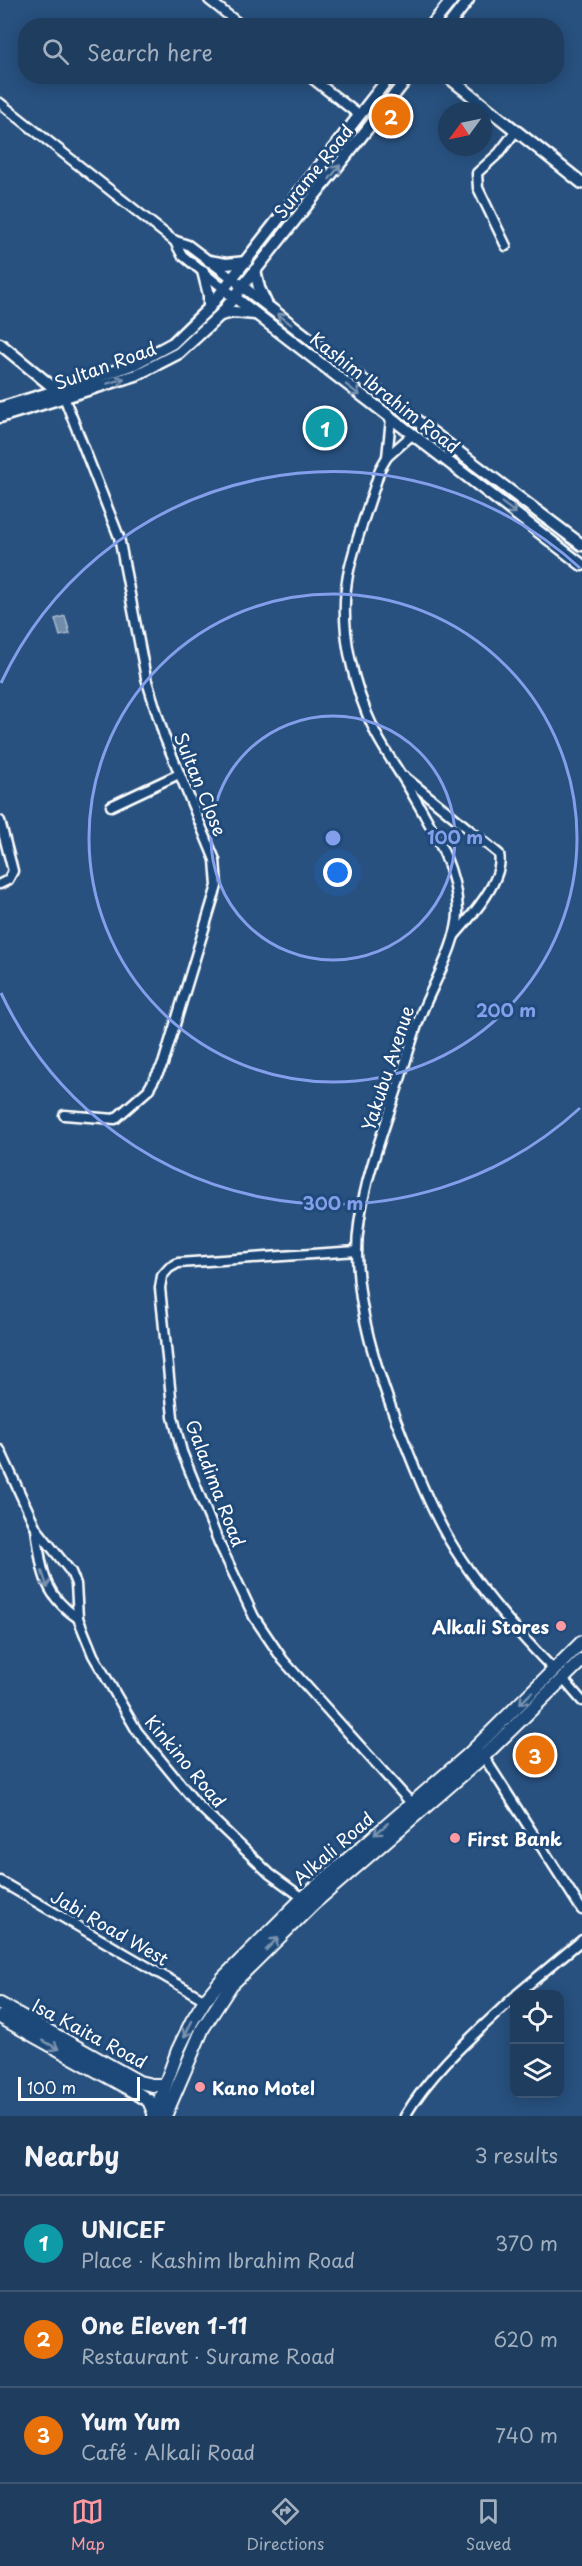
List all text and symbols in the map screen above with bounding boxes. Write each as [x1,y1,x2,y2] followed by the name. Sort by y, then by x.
[18,18,564,84] search box
[39,35,72,68] icon: search
[87,35,213,68] text: Search here
[372,94,410,138] pin: 2
[438,102,492,156] north arrow
[267,118,359,224] street label: Surame Road
[328,164,341,180] one-way arrow
[277,313,293,325] one-way arrow
[304,325,466,459] street label: Kashim Ibrahim Road
[50,334,160,396] street label: Sultan Road
[106,375,125,386] one-way arrow
[345,383,361,396] one-way arrow
[306,406,344,450] pin: 1
[500,501,516,514] one-way arrow
[168,728,234,840] street label: Sultan Close
[427,823,483,850] text: 100 m
[323,828,343,848] centre of rings
[323,858,352,887] your location
[476,996,536,1023] text: 200 m
[354,1002,420,1134] street label: Yakubu Avenue
[303,1189,363,1216] text: 300 m
[179,1415,253,1551] street label: Galadima Road
[41,1570,52,1589] one-way arrow
[432,1613,549,1640] place label: Alkali Stores
[554,1619,568,1633] marker: Alkali Stores
[518,1691,533,1706] one-way arrow
[139,1709,233,1813] street label: Kinkino Road
[516,1732,554,1778] pin: 3
[287,1805,379,1891] street label: Alkali Road
[374,1822,389,1836] one-way arrow
[467,1825,562,1852] place label: First Bank
[448,1831,462,1845] marker: First Bank
[46,1882,174,1972] street label: Jabi Road West
[265,1937,280,1951] one-way arrow
[510,1990,564,2098] map controls
[510,1990,564,2044] button: locate
[28,1991,152,2075] street label: Isa Kaita Road
[182,2019,194,2037] one-way arrow
[42,2039,59,2051] one-way arrow
[510,2044,564,2098] button: layers
[18,2074,140,2102] scale bar
[212,2074,315,2101] place label: Kano Motel
[27,2075,76,2099] text: 100 m
[193,2080,207,2094] marker: Kano Motel
[24,2136,119,2175] text: Nearby
[475,2140,558,2170] text: 3 results
[81,2212,166,2245] text: UNICEF
[39,2228,48,2258] text: 1
[495,2228,558,2258] text: 370 m
[81,2245,355,2275] text: Place · Kashim Ibrahim Road
[81,2308,248,2341] text: One Eleven 1-11
[36,2324,51,2354] text: 2
[494,2324,558,2354] text: 620 m
[81,2341,335,2371] text: Restaurant · Surame Road
[81,2404,181,2437] text: Yum Yum
[37,2420,50,2450] text: 3
[495,2420,558,2450] text: 740 m
[81,2437,255,2467] text: Café · Alkali Road
[71,2495,105,2555] tab: Map
[246,2495,324,2555] tab: Directions
[466,2495,511,2555] tab: Saved

